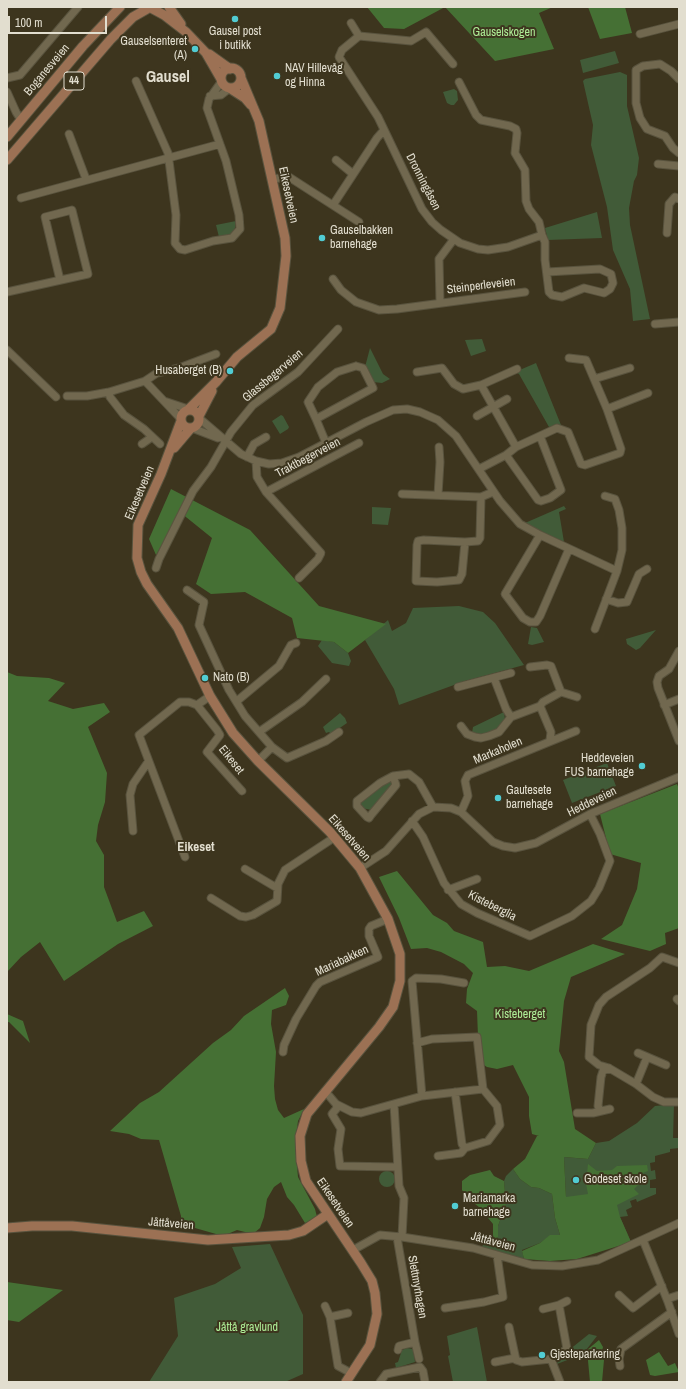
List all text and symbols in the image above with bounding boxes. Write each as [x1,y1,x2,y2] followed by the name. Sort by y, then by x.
[10,8,109,34] scale bar
[230,14,240,24] marker: Gausel post i butikk
[15,15,42,31] text: 100 m
[209,25,261,53] place label: Gausel post i butikk
[473,26,535,40] park label: Gauselskogen
[120,35,187,63] place label: Gauselsenteret (A)
[21,41,73,99] street label: Boganesveien
[190,44,200,54] marker: Gauselsenteret (A)
[285,62,343,90] place label: NAV Hillevåg og Hinna
[146,68,190,88] district label: Gausel
[272,71,282,81] marker: NAV Hillevåg og Hinna
[64,72,84,90] road number: 44
[403,151,443,213] street label: Dronningåsen
[275,166,301,224] street label: Eikesetveien
[330,224,393,252] place label: Gauselbakken barnehage
[317,233,327,243] marker: Gauselbakken barnehage
[446,275,516,297] street label: Steinperleveien
[240,347,306,405] street label: Glassbegerveien
[155,364,222,378] place label: Husaberget (B)
[225,366,235,376] marker: Husaberget (B)
[273,435,343,481] street label: Traktbegerveien
[122,464,158,522] street label: Eikesetveien
[213,671,250,685] place label: Nato (B)
[200,673,210,683] marker: Nato (B)
[472,734,524,768] street label: Markaholen
[215,743,247,777] street label: Eikeset
[565,752,634,780] place label: Heddeveien FUS barnehage
[637,761,647,771] marker: Heddeveien FUS barnehage
[506,784,553,812] place label: Gautesete barnehage
[565,784,619,820] street label: Heddeveien
[493,793,503,803] marker: Gautesete barnehage
[325,812,373,864] street label: Eikesetveien
[177,840,215,856] district label: Eikeset
[465,888,519,924] street label: Kisteberglia
[313,942,371,980] street label: Mariabakken
[495,1008,545,1022] park label: Kisteberget
[584,1173,647,1187] place label: Godeset skole
[313,1175,357,1231] street label: Eikesetveien
[571,1175,581,1185] marker: Godeset skole
[463,1192,515,1220] place label: Mariamarka barnehage
[450,1201,460,1211] marker: Mariamarka barnehage
[148,1215,194,1233] street label: Jåttåveien
[469,1229,517,1255] street label: Jåttåveien
[404,1255,430,1319] street label: Slettmyrhagen
[216,1321,278,1335] park label: Jåttå gravlund
[550,1348,620,1362] place label: Gjesteparkering
[537,1350,547,1360] marker: Gjesteparkering

